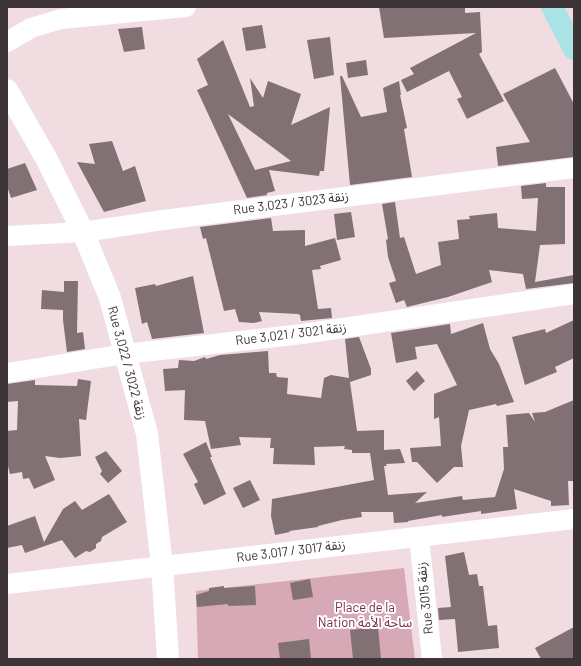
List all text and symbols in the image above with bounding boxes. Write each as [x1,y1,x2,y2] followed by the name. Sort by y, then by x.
[232,188,350,218] street label: Rue 3,023 / زنقة 3023
[104,304,150,422] street label: Rue 3,022 / زنقة 3022
[235,319,347,349] street label: Rue 3,021 / زنقة 3021
[236,537,346,565] street label: Rue 3,017 / زنقة 3017
[413,561,437,635] street label: Rue 3015 زنقة
[318,600,412,631] park label: Place de la Nation ساحة الأمة

